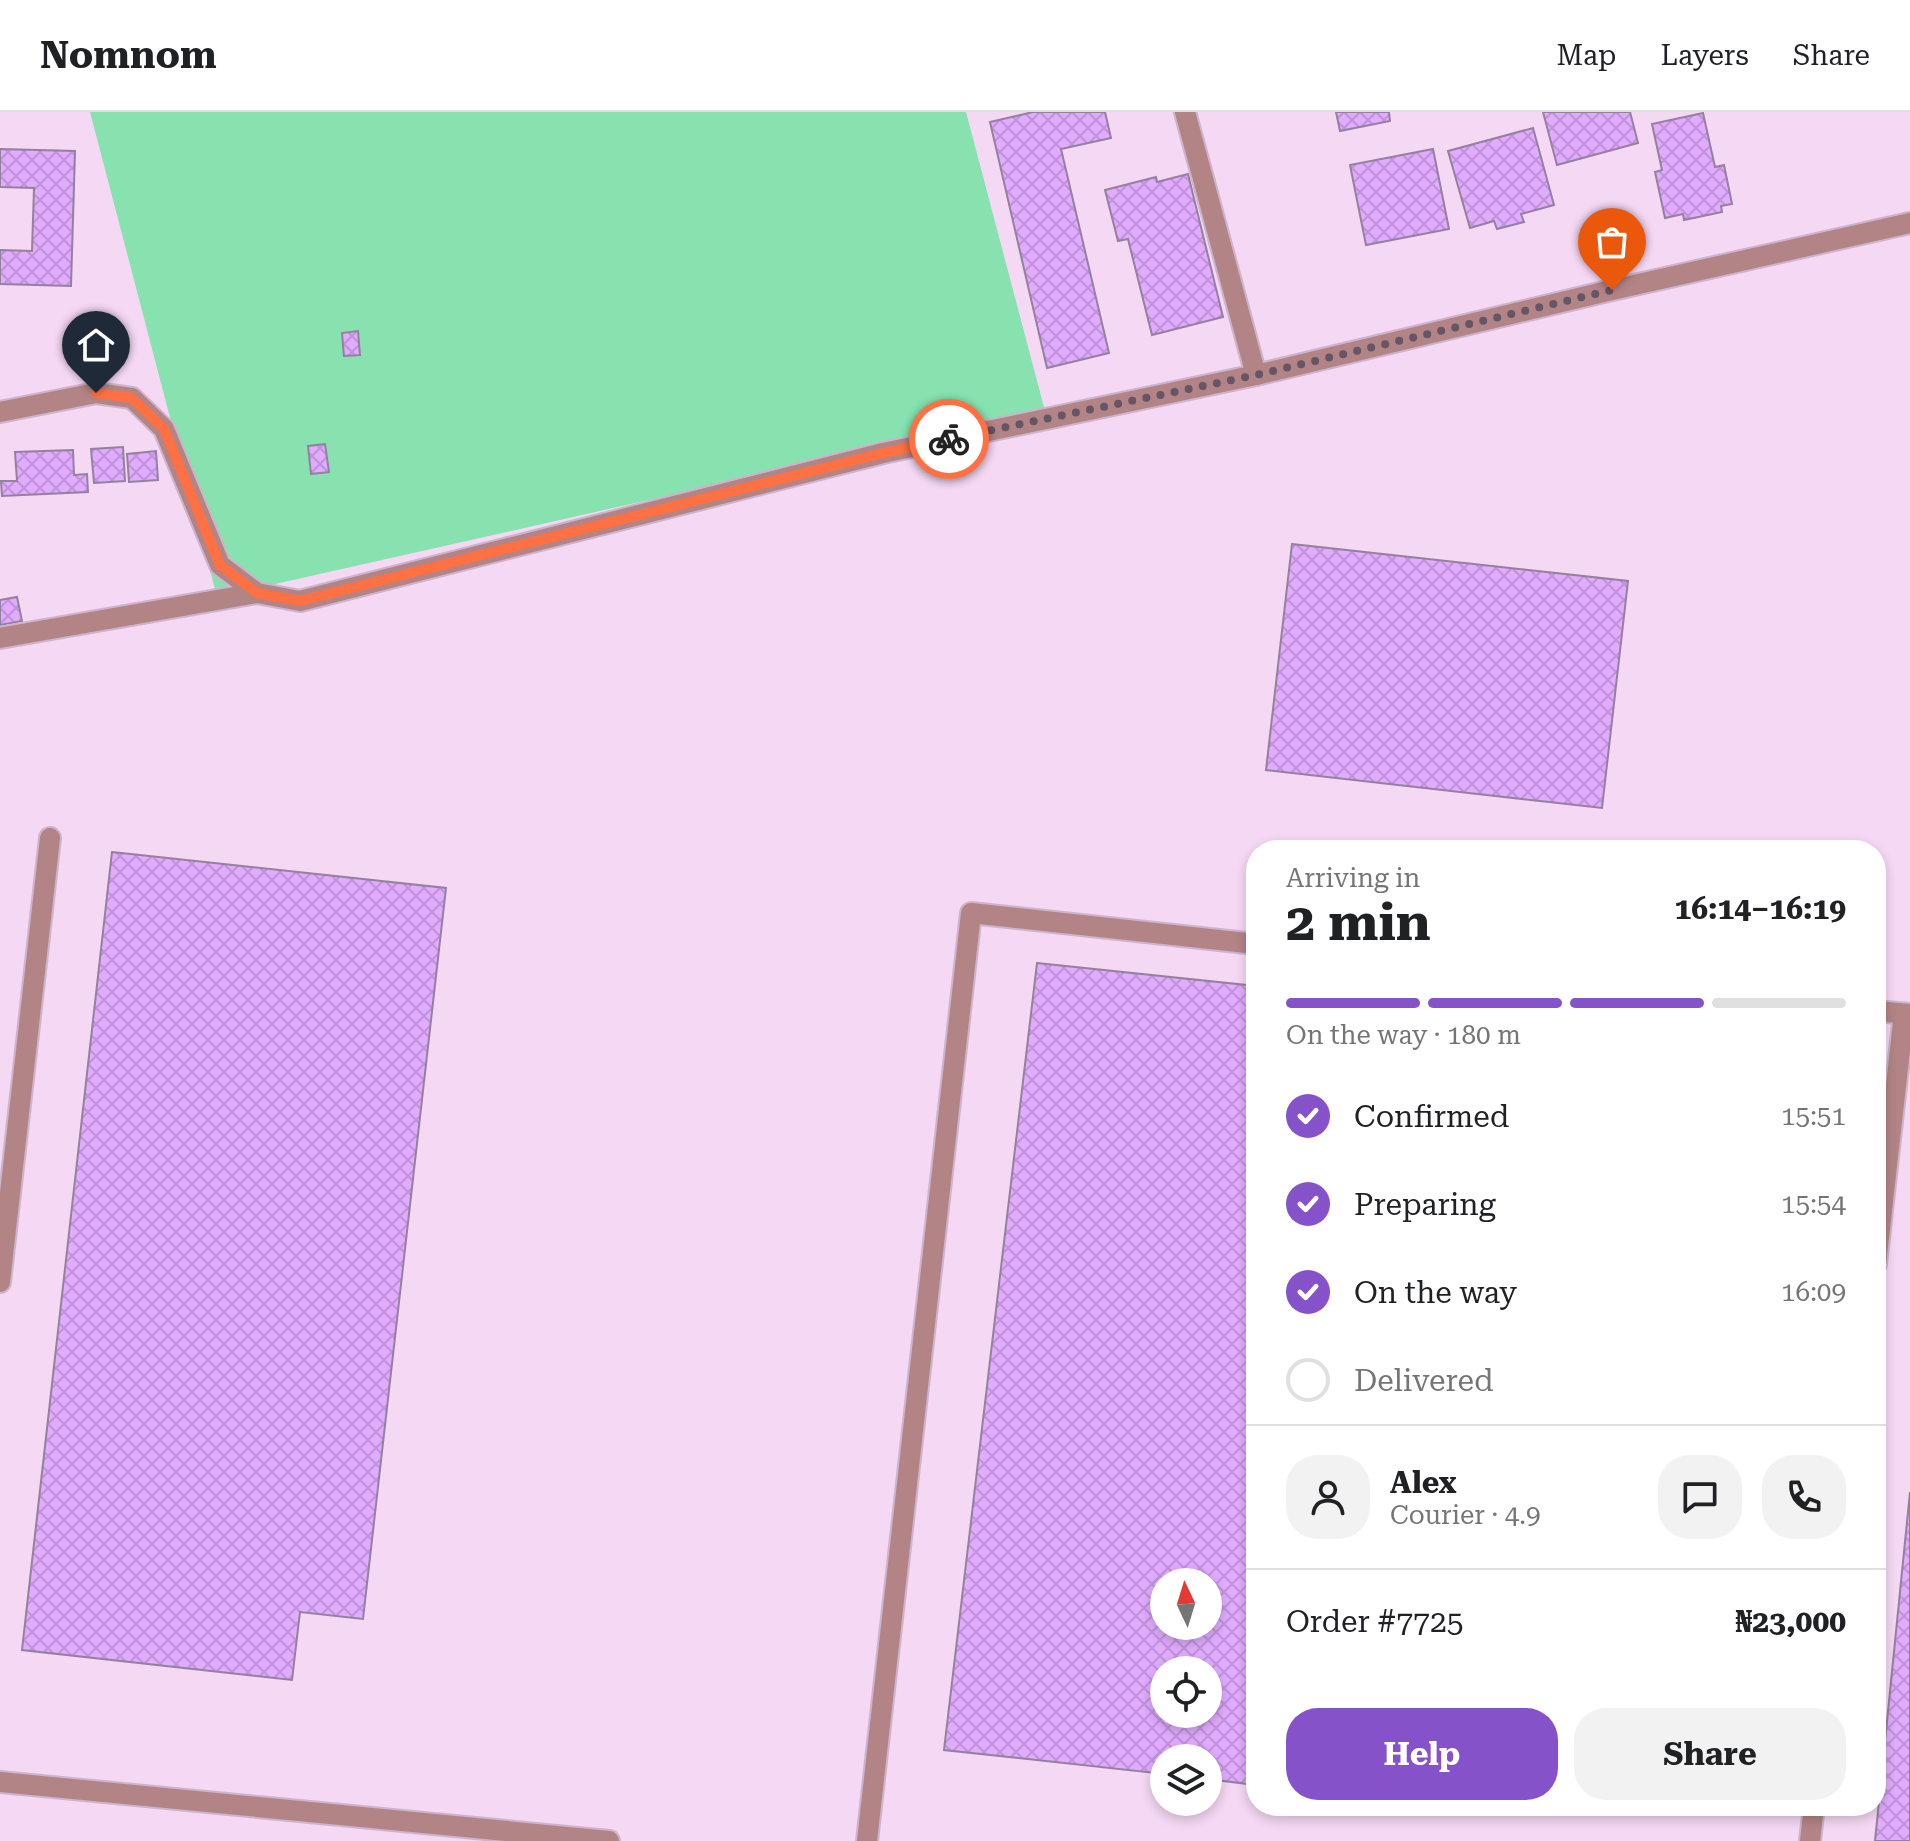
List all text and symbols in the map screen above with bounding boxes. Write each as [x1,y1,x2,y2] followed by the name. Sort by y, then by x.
[40,33,217,77] text: Nomnom
[1557,39,1616,72] text: Map
[1660,39,1749,72] text: Layers
[1793,39,1870,72] text: Share
[1578,208,1646,290] pin
[1590,220,1634,264] icon: bag
[62,311,130,393] pin
[74,323,118,367] icon: home
[909,399,989,479] courier
[927,417,971,461] icon: bike
[1286,863,1420,893] text: Arriving in
[1674,891,1846,926] text: 16:14–16:19
[1286,892,1431,953] text: 2 min
[1286,1020,1521,1050] text: On the way · 180 m
[1286,1094,1330,1138] icon: check
[1354,1099,1509,1134] text: Confirmed
[1781,1101,1846,1131] text: 15:51
[1286,1182,1330,1226] icon: check
[1354,1187,1496,1222] text: Preparing
[1781,1189,1846,1219] text: 15:54
[1286,1270,1330,1314] icon: check
[1354,1275,1517,1310] text: On the way
[1781,1277,1846,1307] text: 16:09
[1354,1363,1493,1398] text: Delivered
[1286,1455,1370,1539] button: person
[1658,1455,1742,1539] button: chat
[1762,1455,1846,1539] button: phone
[1390,1465,1457,1500] text: Alex
[1390,1500,1540,1530] text: Courier · 4.9
[1150,1568,1222,1640] north arrow
[1150,1568,1222,1816] map controls
[1286,1604,1464,1639] text: Order #7725
[1736,1604,1846,1639] text: ₦23,000
[1150,1656,1222,1728] button: locate
[1286,1708,1558,1800] button: Help
[1574,1708,1846,1800] button: Share
[1150,1744,1222,1816] button: layers

